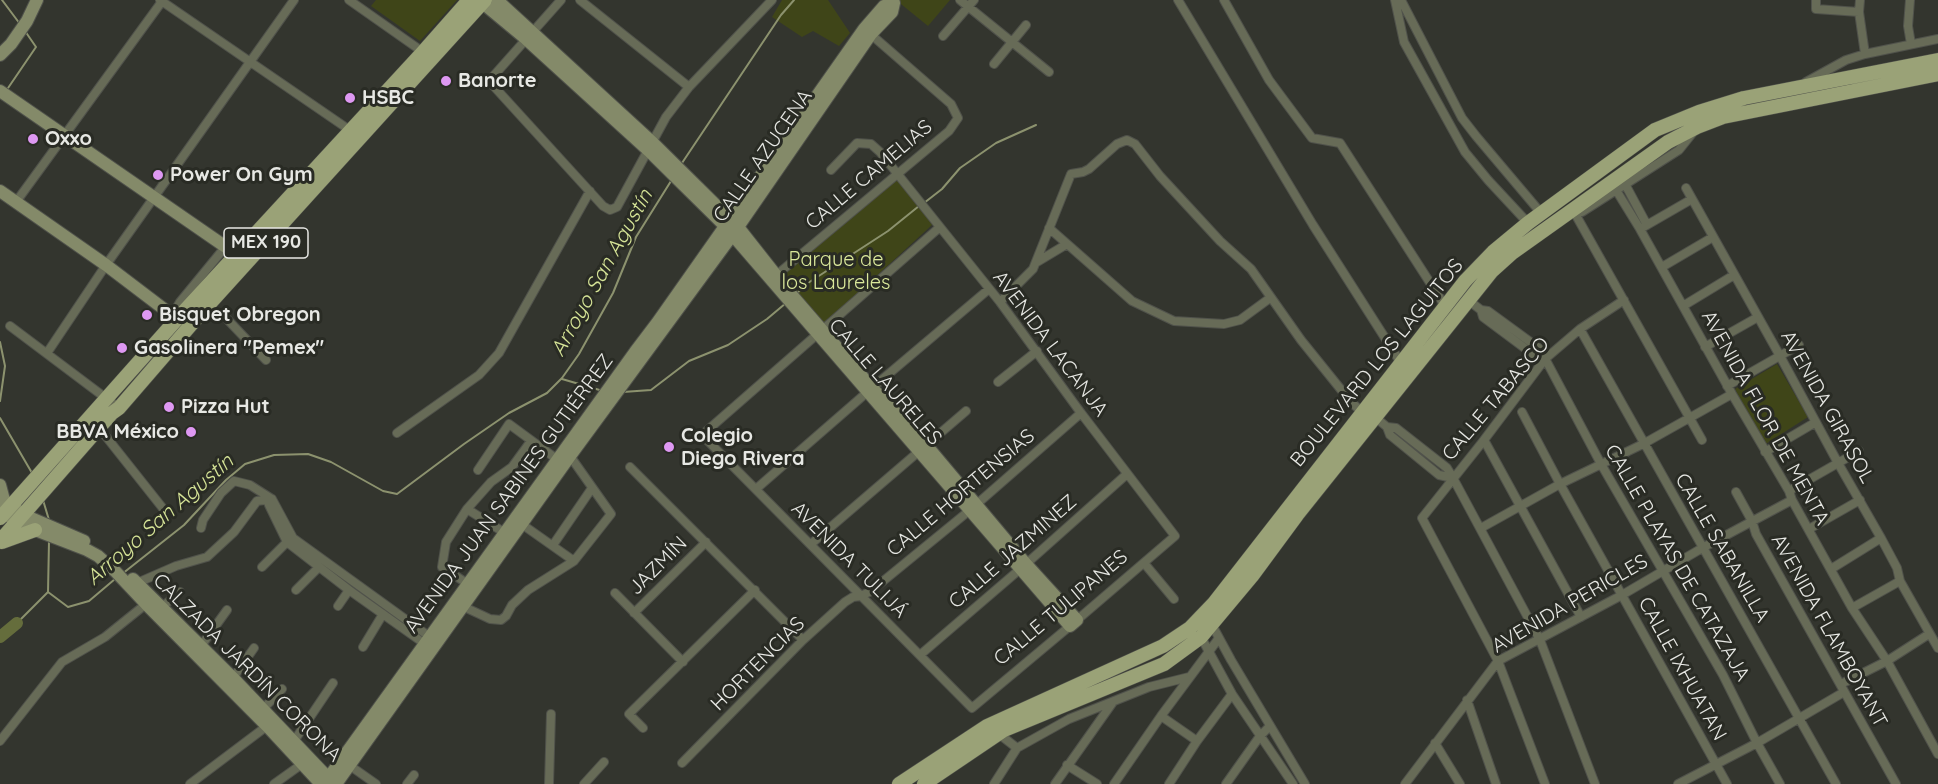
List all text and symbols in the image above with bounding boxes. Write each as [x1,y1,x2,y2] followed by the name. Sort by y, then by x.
[458,69,537,93] place label: Banorte
[439,74,453,88] marker: Banorte
[708,85,818,227] street label: CALLE AZUCENA
[362,86,414,110] place label: HSBC
[343,91,357,105] marker: HSBC
[801,115,937,235] street label: CALLE CAMELIAS
[45,127,92,151] place label: Oxxo
[26,132,40,146] marker: Oxxo
[170,163,313,187] place label: Power On Gym
[151,168,165,182] marker: Power On Gym
[546,185,658,361] water label: Arroyo San Agustín
[224,228,308,258] road number: MEX 190
[782,248,890,295] park label: Parque de los Laureles
[1286,254,1468,472] street label: BOULEVARD LOS LAGUITOS
[987,266,1113,422] street label: AVENIDA LACANJA
[159,303,321,327] place label: Bisquet Obregon
[1696,307,1834,529] street label: AVENIDA FLOR DE MENTA
[140,308,154,322] marker: Bisquet Obregon
[824,314,946,450] street label: CALLE LAURELES
[1775,327,1879,487] street label: AVENIDA GIRASOL
[1437,332,1555,466] street label: CALLE TABASCO
[134,336,324,360] place label: Gasolinera "Pemex"
[115,341,129,355] marker: Gasolinera "Pemex"
[400,350,618,638] street label: AVENIDA JUAN SABINES GUTIÉRREZ
[181,395,270,419] place label: Pizza Hut
[162,400,176,414] marker: Pizza Hut
[56,420,179,444] place label: BBVA México
[681,424,805,471] place label: Colegio Diego Rivera
[882,424,1040,562] street label: CALLE HORTENSIAS
[184,425,198,439] marker: BBVA México
[662,440,676,454] marker: Colegio Diego Rivera
[1599,441,1755,685] street label: CALLE PLAYAS DE CATAZAJA
[81,449,239,591] water label: Arroyo San Agustín
[1670,469,1774,627] street label: CALLE SABANILLA
[944,490,1082,614] street label: CALLE JAZMINEZ
[786,497,912,623] street label: AVENIDA TULIJÁ
[1766,530,1892,732] street label: AVENIDA FLAMBOYANT
[624,532,692,600] street label: JAZMÍN
[989,545,1133,671] street label: CALLE TULIPANES
[1488,550,1652,658] street label: AVENIDA PERICLES
[148,569,346,767] street label: CALZADA JARDÍN CORONA
[1633,593,1731,745] street label: CALLE IXHUATAN
[706,612,810,716] street label: HORTENCIAS

